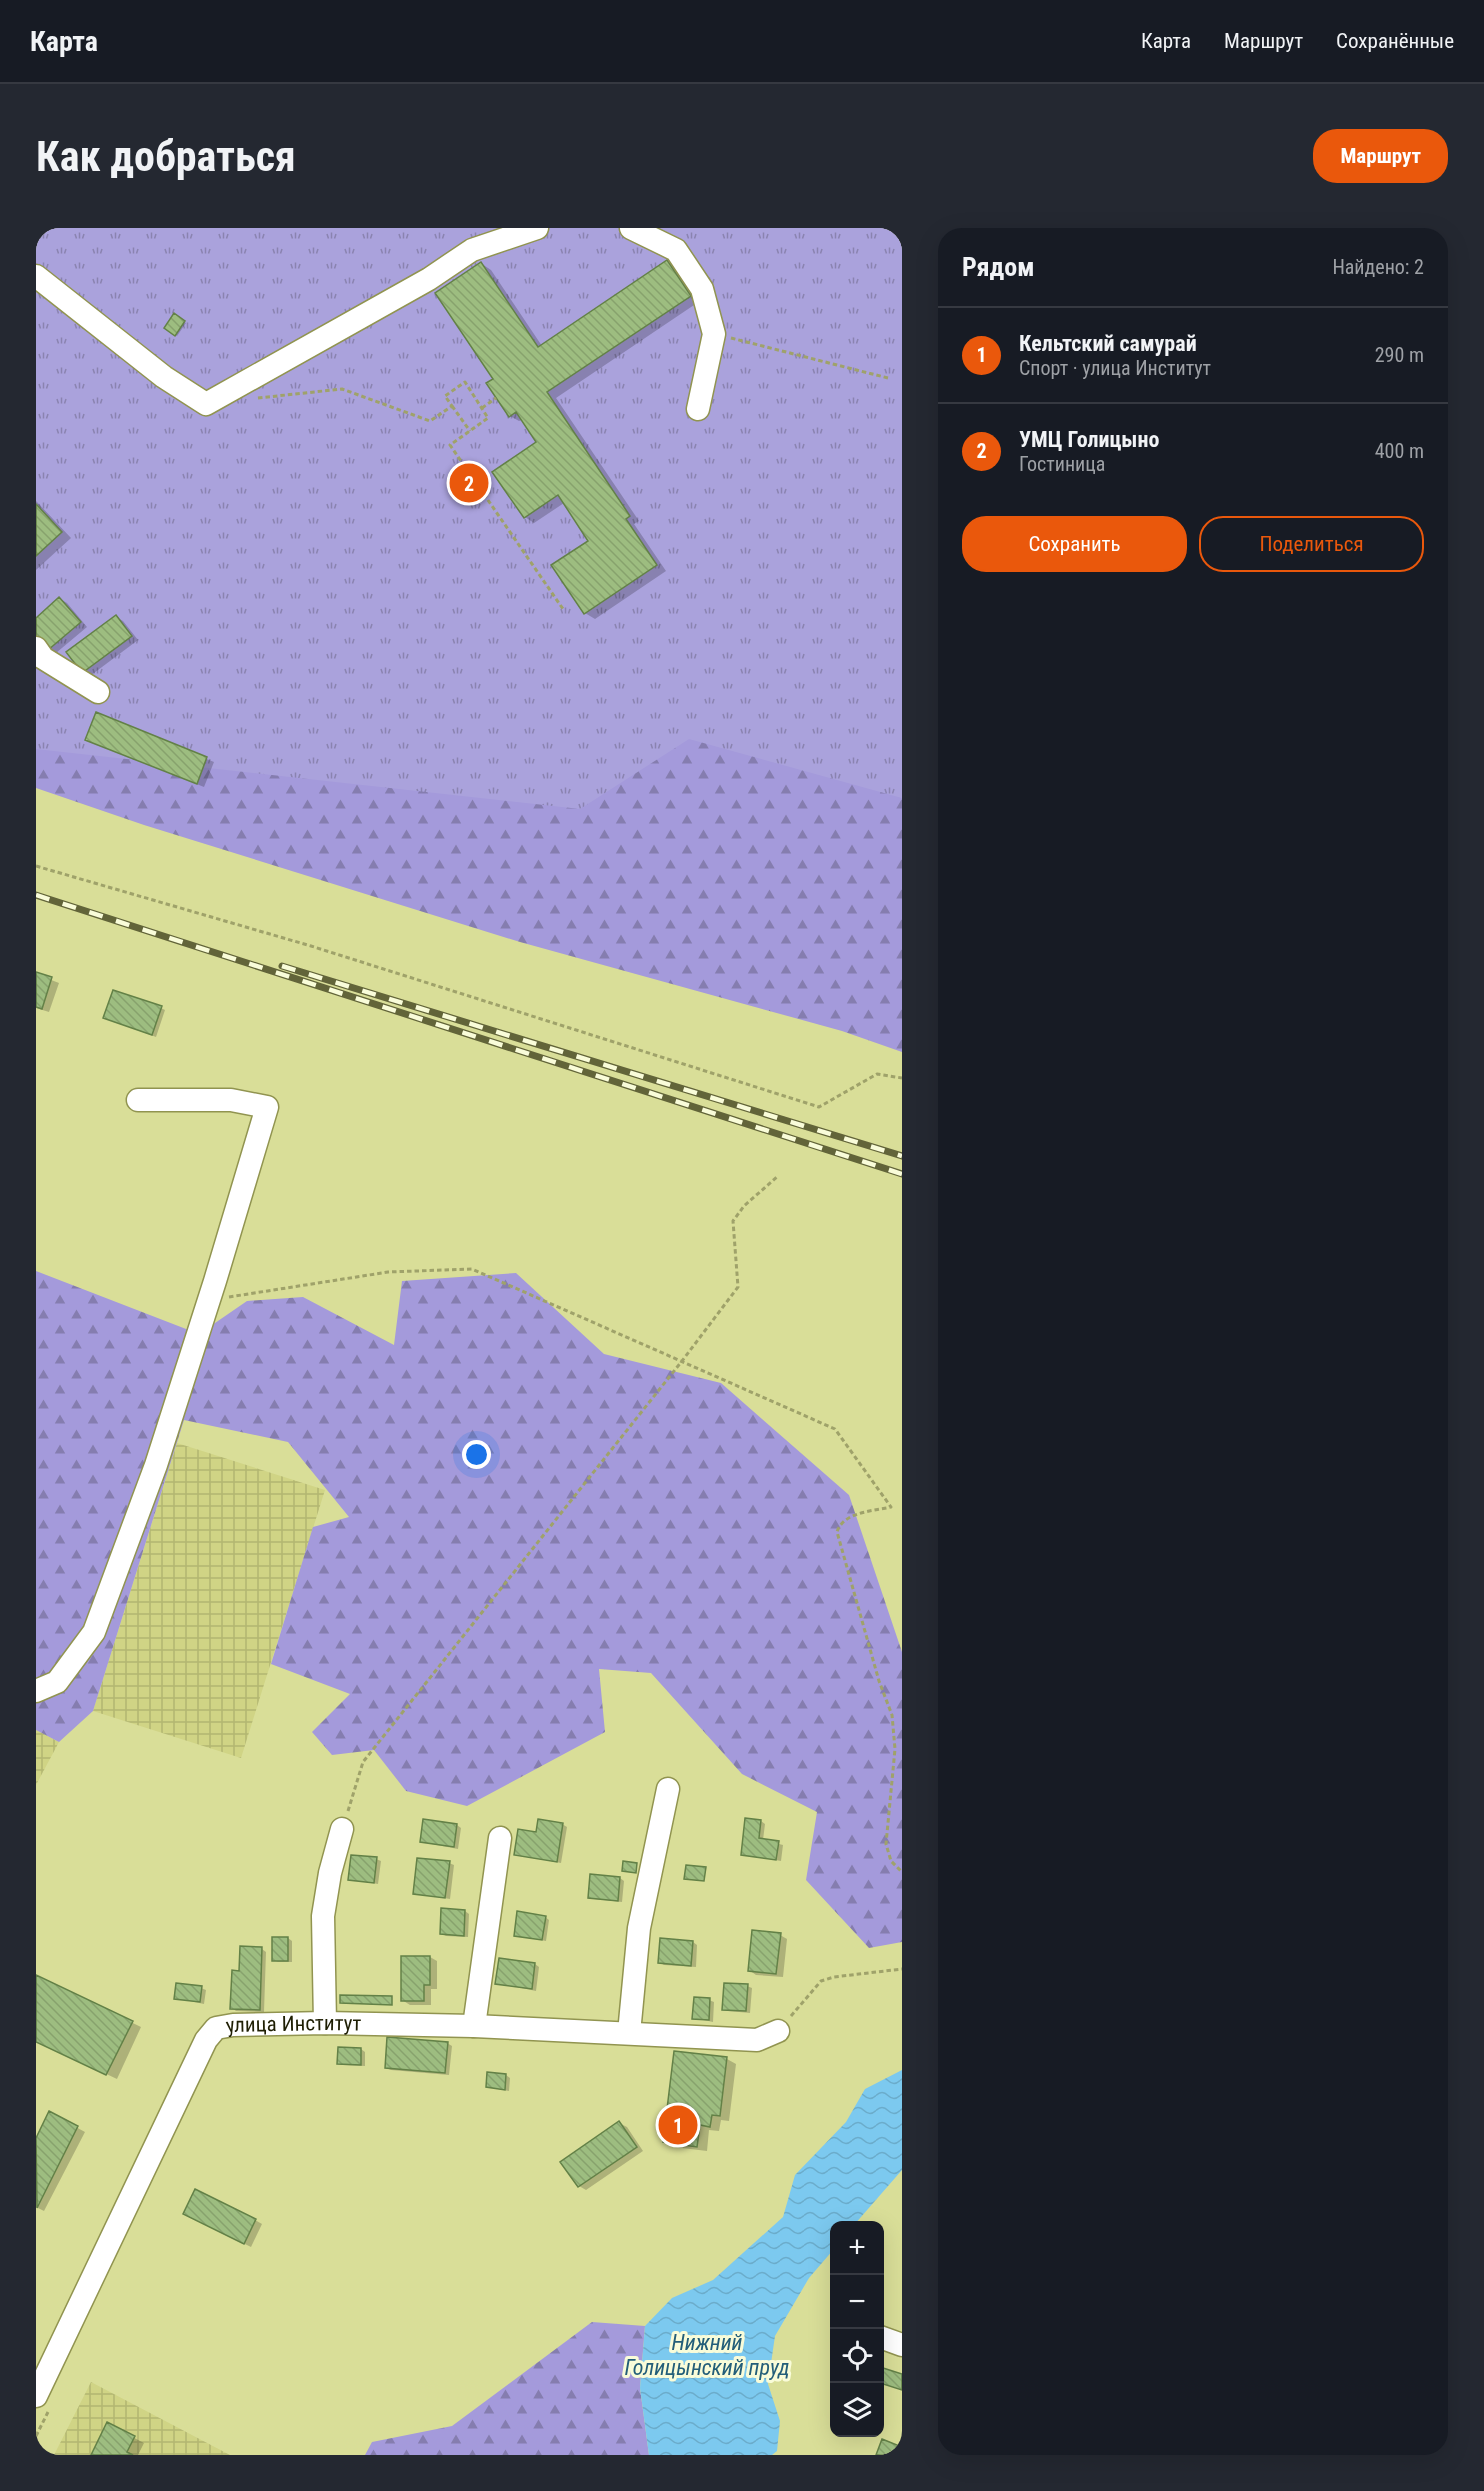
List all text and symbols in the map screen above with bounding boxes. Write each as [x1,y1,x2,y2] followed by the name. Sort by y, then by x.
[30,25,98,58] text: Карта
[1141,29,1191,53] text: Карта
[1224,29,1303,53] text: Маршрут
[1336,29,1454,53] text: Сохранённые
[1313,129,1448,183] button: Маршрут
[36,132,296,181] text: Как добраться
[962,252,1034,282] text: Рядом
[1332,255,1424,279] text: Найдено: 2
[1019,331,1197,356] text: Кельтский самурай
[976,343,987,367] text: 1
[1375,343,1424,367] text: 290 m
[1019,356,1211,380] text: Спорт · улица Институт
[1019,427,1159,452] text: УМЦ Голицыно
[976,439,987,463] text: 2
[1375,439,1424,463] text: 400 m
[1019,452,1105,476] text: Гостиница
[450,460,488,506] pin: 2
[962,516,1187,572] button: Сохранить
[1199,516,1424,572] button: Поделиться
[462,1440,491,1469] your location
[224,2011,362,2038] street label: улица Институт
[658,2102,698,2148] pin: 1
[830,2221,884,2437] map controls
[830,2221,884,2275] button: +
[830,2275,884,2329] button: −
[830,2329,884,2383] button: locate
[624,2330,790,2380] water label: Нижний Голицынский пруд
[830,2383,884,2437] button: layers

